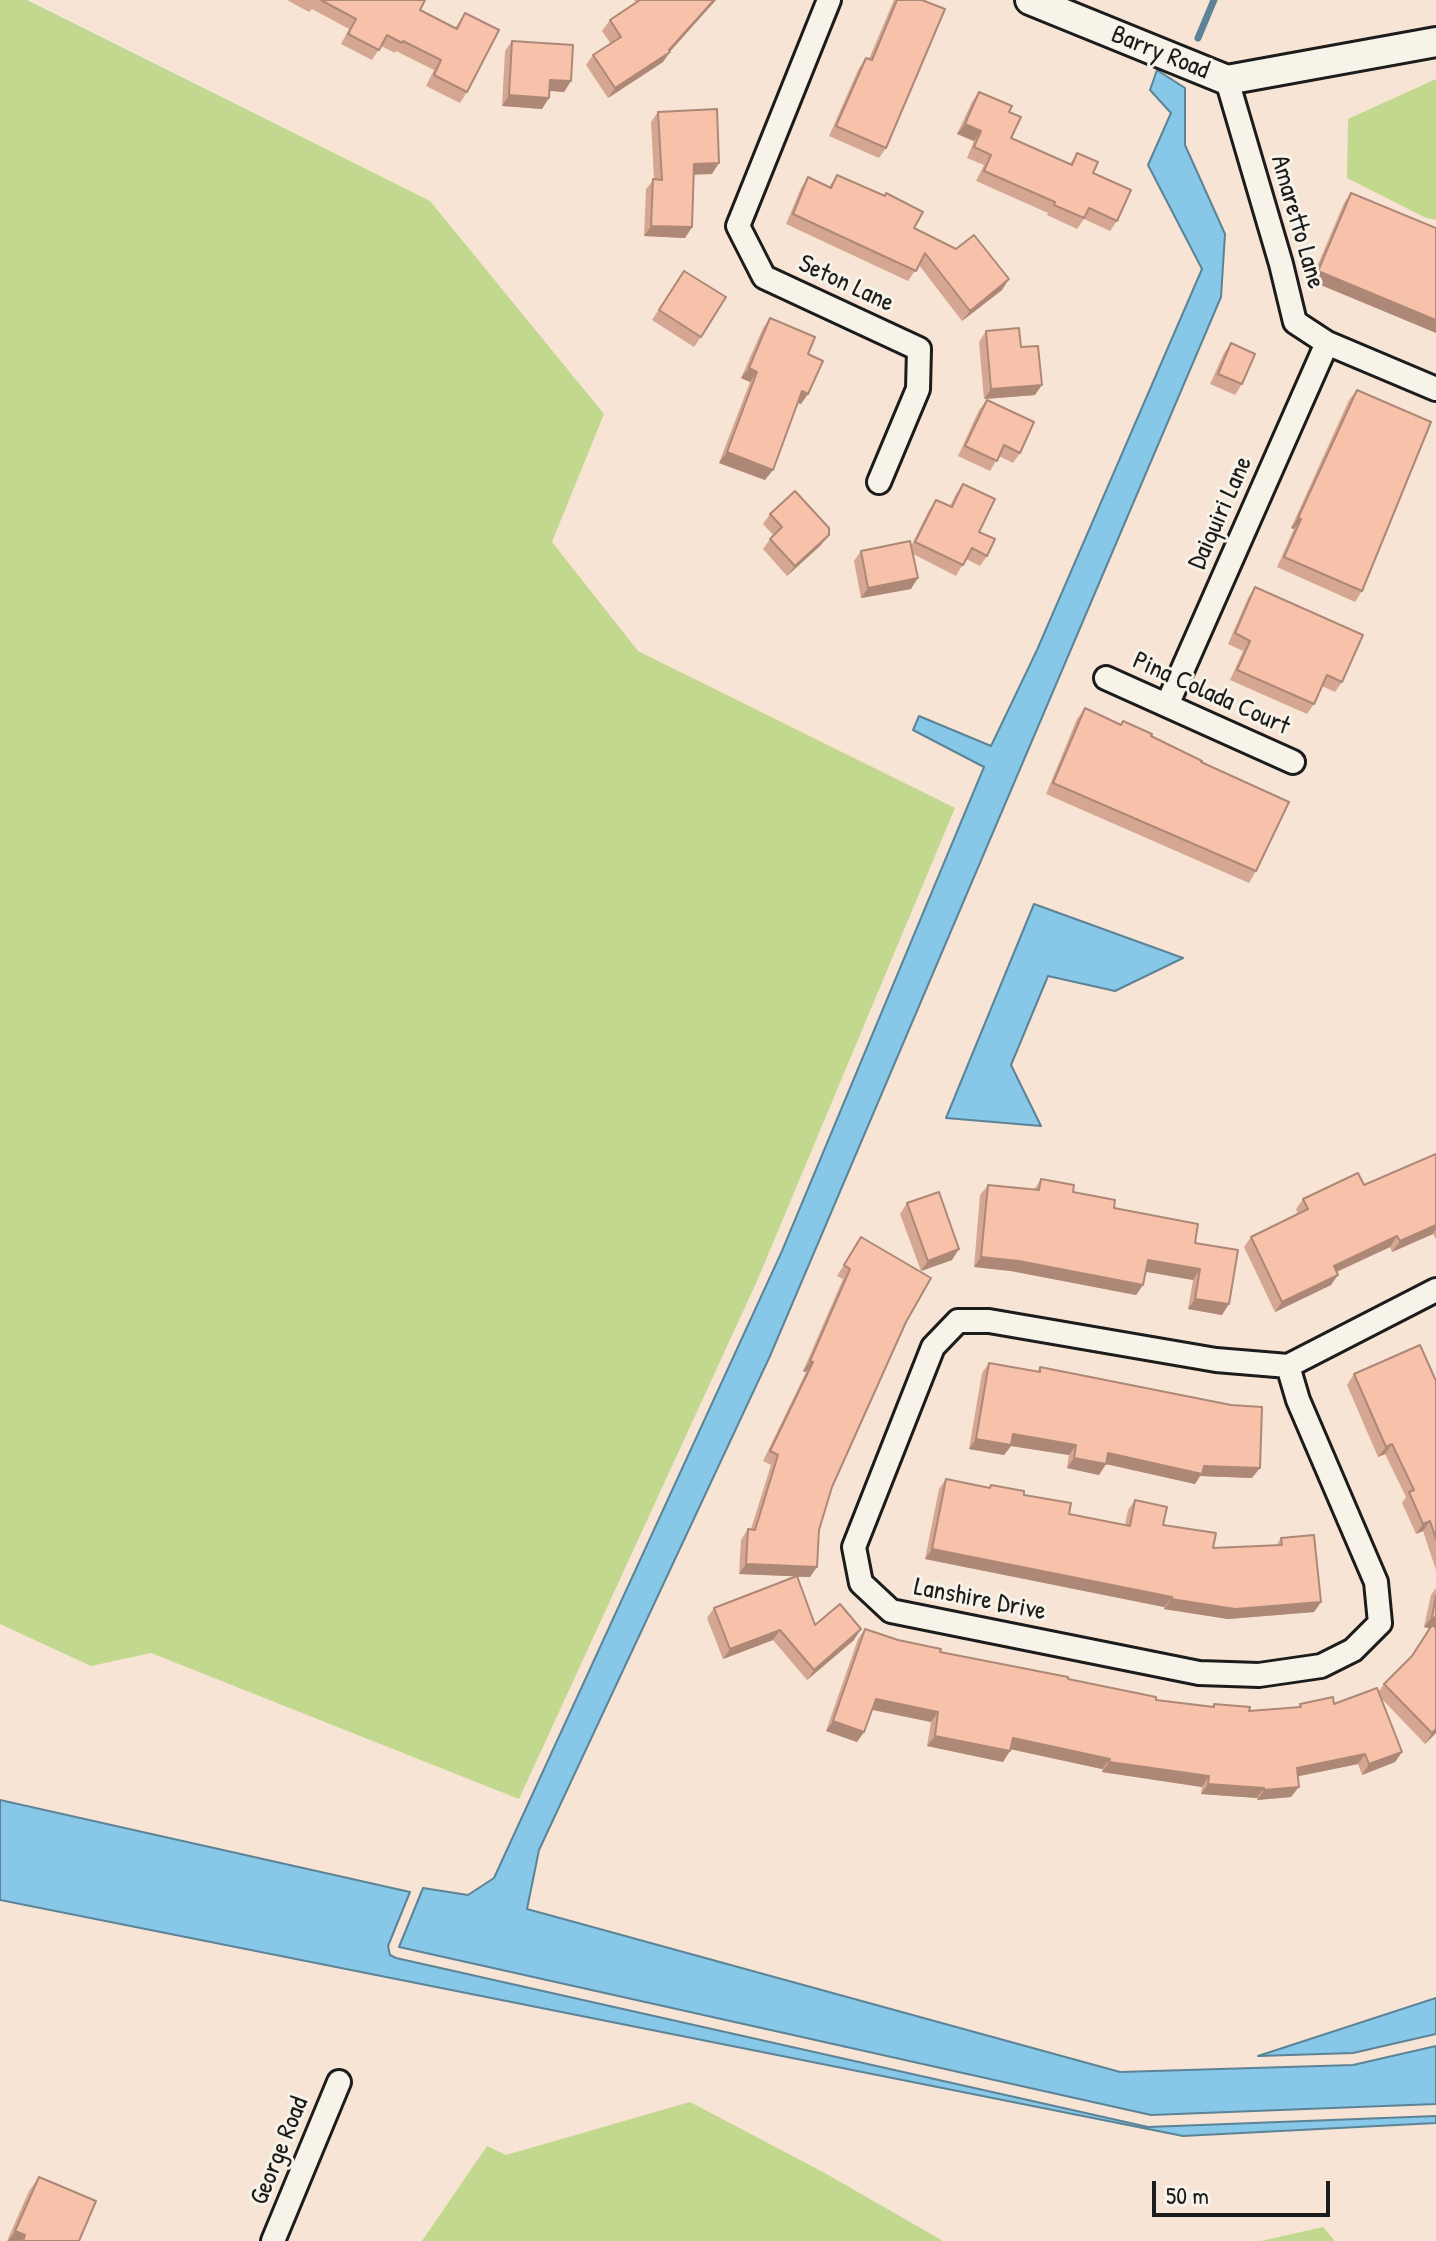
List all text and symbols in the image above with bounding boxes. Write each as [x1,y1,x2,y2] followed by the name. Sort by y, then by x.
[1106,19,1214,87] street label: Barry Road
[1263,152,1331,292] street label: Amaretto Lane
[793,248,899,320] street label: Seton Lane
[1182,452,1260,574] street label: Daiquiri Lane
[1128,645,1294,743] street label: Pina Colada Court
[911,1572,1049,1628] street label: Lanshire Drive
[244,2092,316,2210] street label: George Road
[1156,2165,1334,2215] scale bar
[1166,2179,1209,2211] text: 50 m

